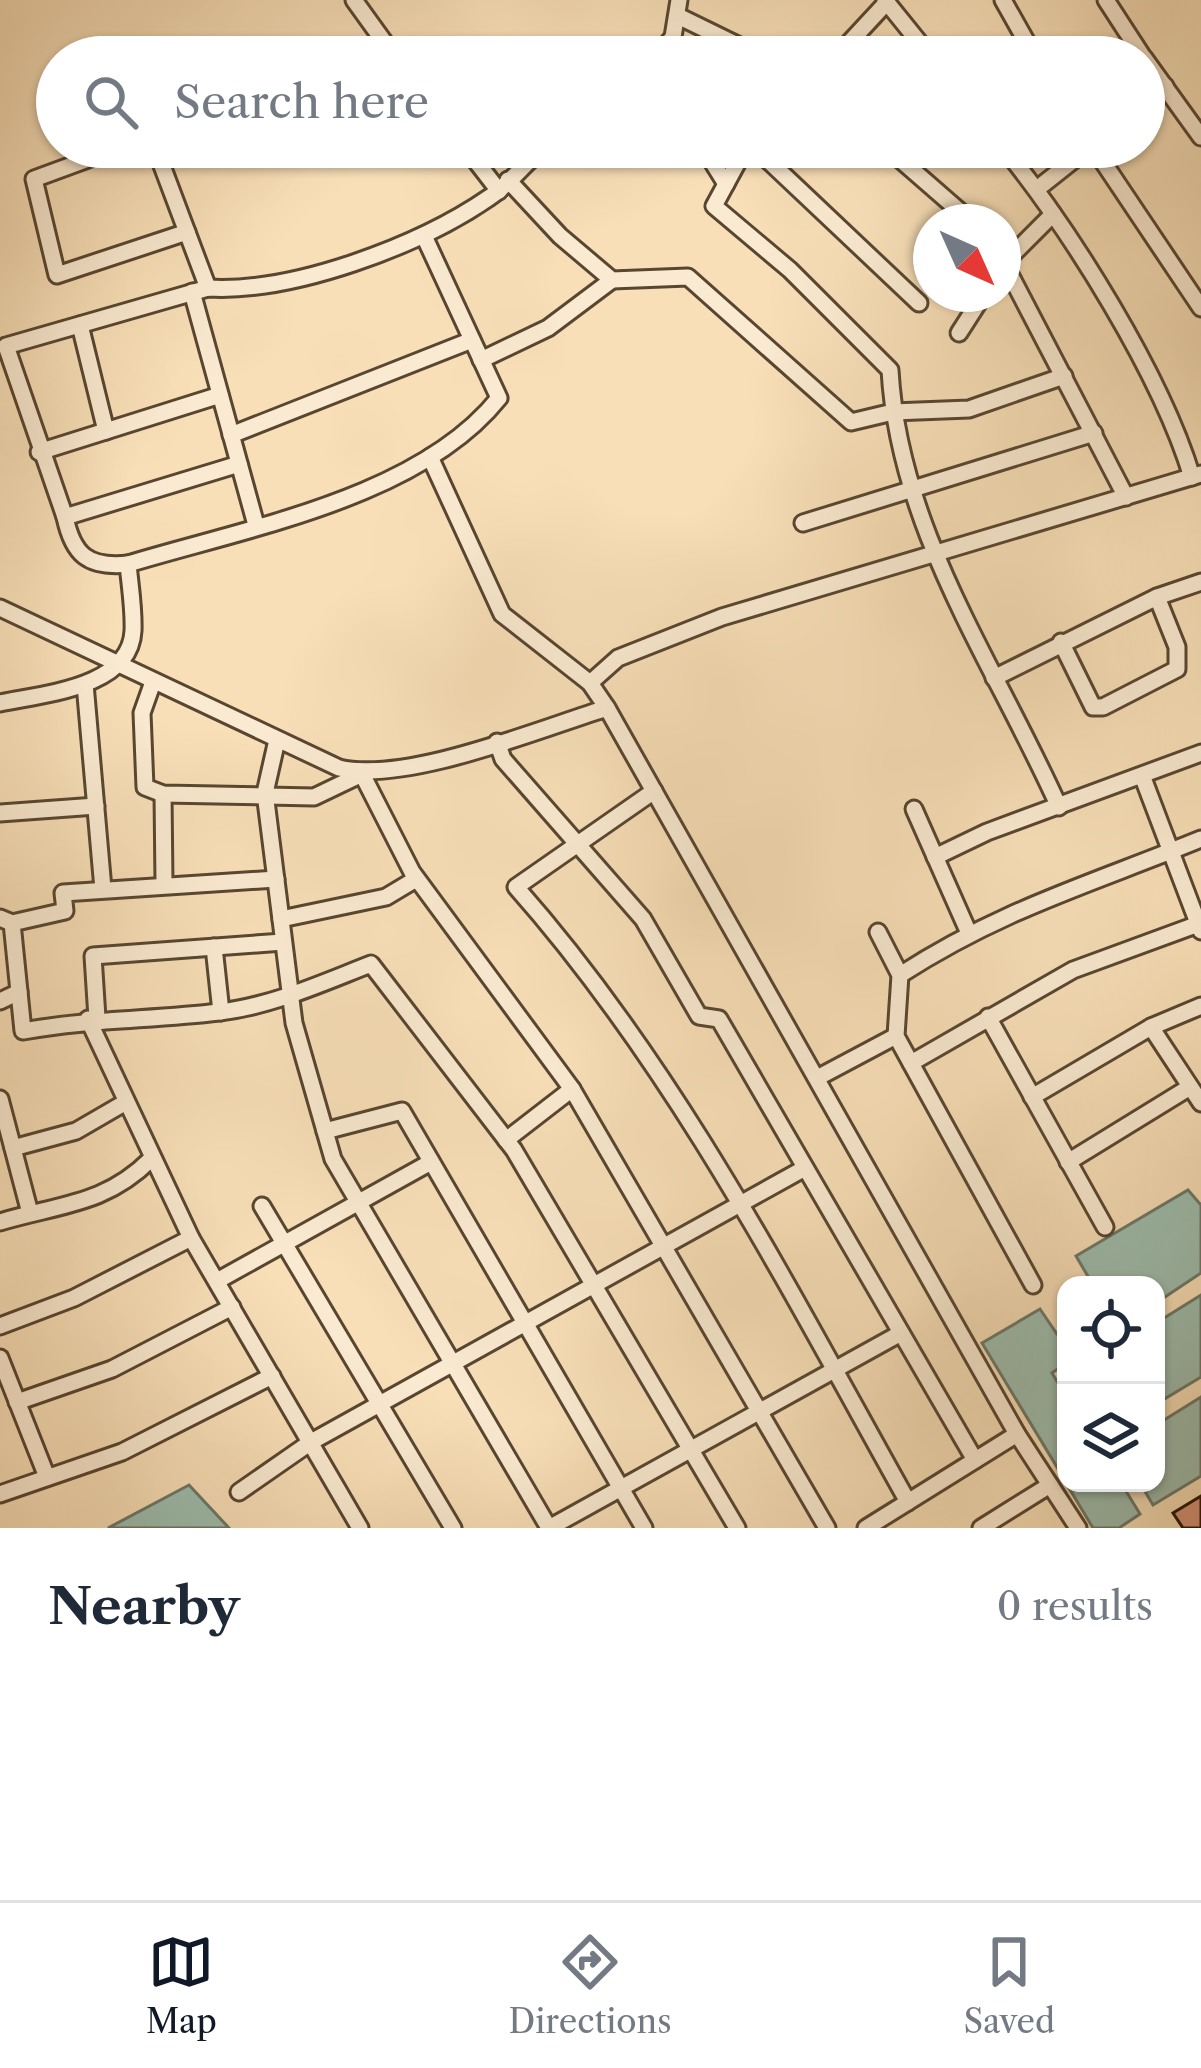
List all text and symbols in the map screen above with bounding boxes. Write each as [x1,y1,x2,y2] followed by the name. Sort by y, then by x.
[36,36,1165,168] search box
[78,69,144,135] icon: search
[174,74,429,130] text: Search here
[913,204,1021,312] north arrow
[1057,1276,1165,1492] map controls
[1057,1276,1165,1384] button: locate
[1057,1384,1165,1492] button: layers
[48,1575,240,1637] text: Nearby
[997,1582,1153,1630] text: 0 results
[146,1929,217,2042] tab: Map
[509,1929,672,2042] tab: Directions
[963,1929,1055,2042] tab: Saved

